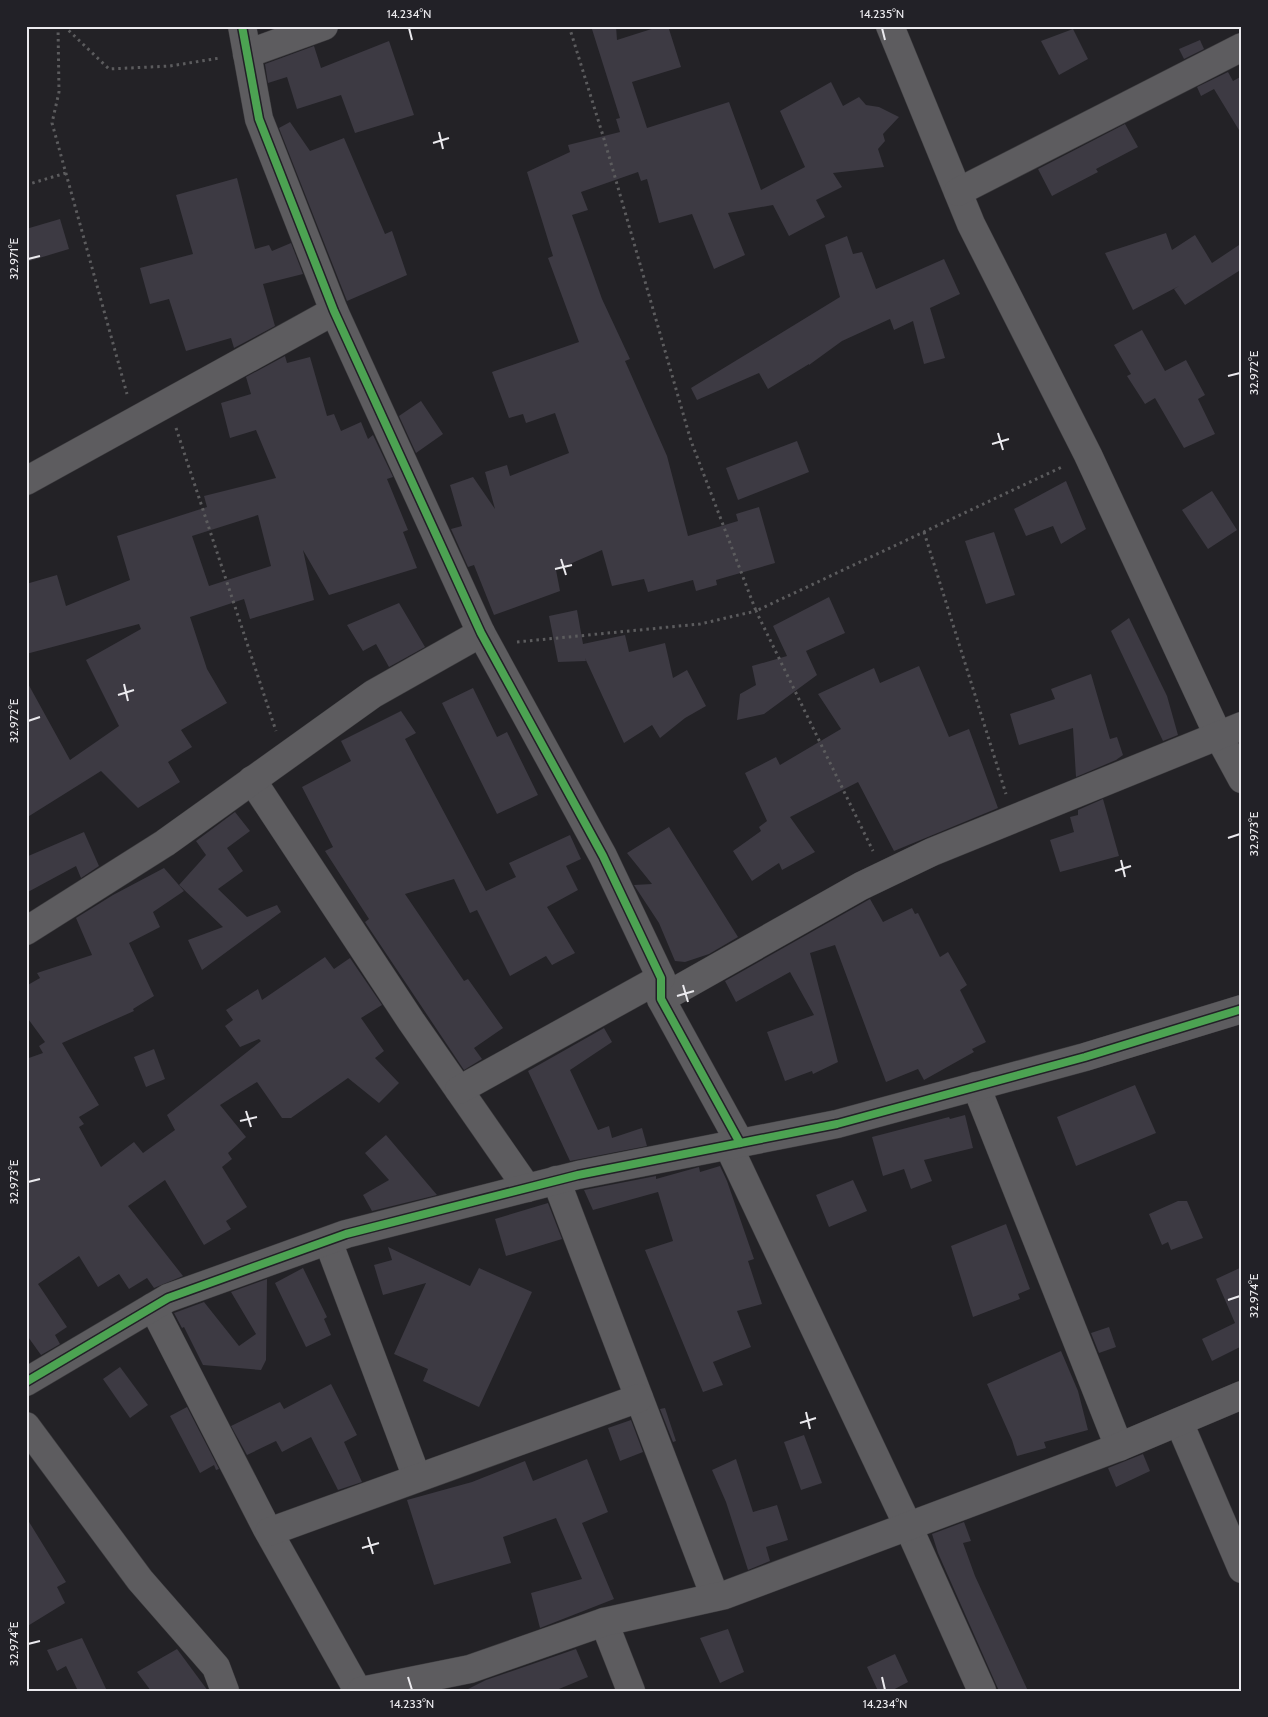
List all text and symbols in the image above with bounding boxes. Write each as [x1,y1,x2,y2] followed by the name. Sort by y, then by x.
[387,6,431,21] text: 14.234°N
[860,6,904,21] text: 14.235°N
[6,238,21,280] text: 32.971°E
[1246,350,1261,395] text: 32.972°E
[6,698,21,743] text: 32.972°E
[1246,811,1261,856] text: 32.973°E
[6,1159,21,1204] text: 32.973°E
[1246,1273,1261,1318] text: 32.974°E
[6,1621,21,1666] text: 32.974°E
[390,1696,434,1711] text: 14.233°N
[863,1696,907,1711] text: 14.234°N

